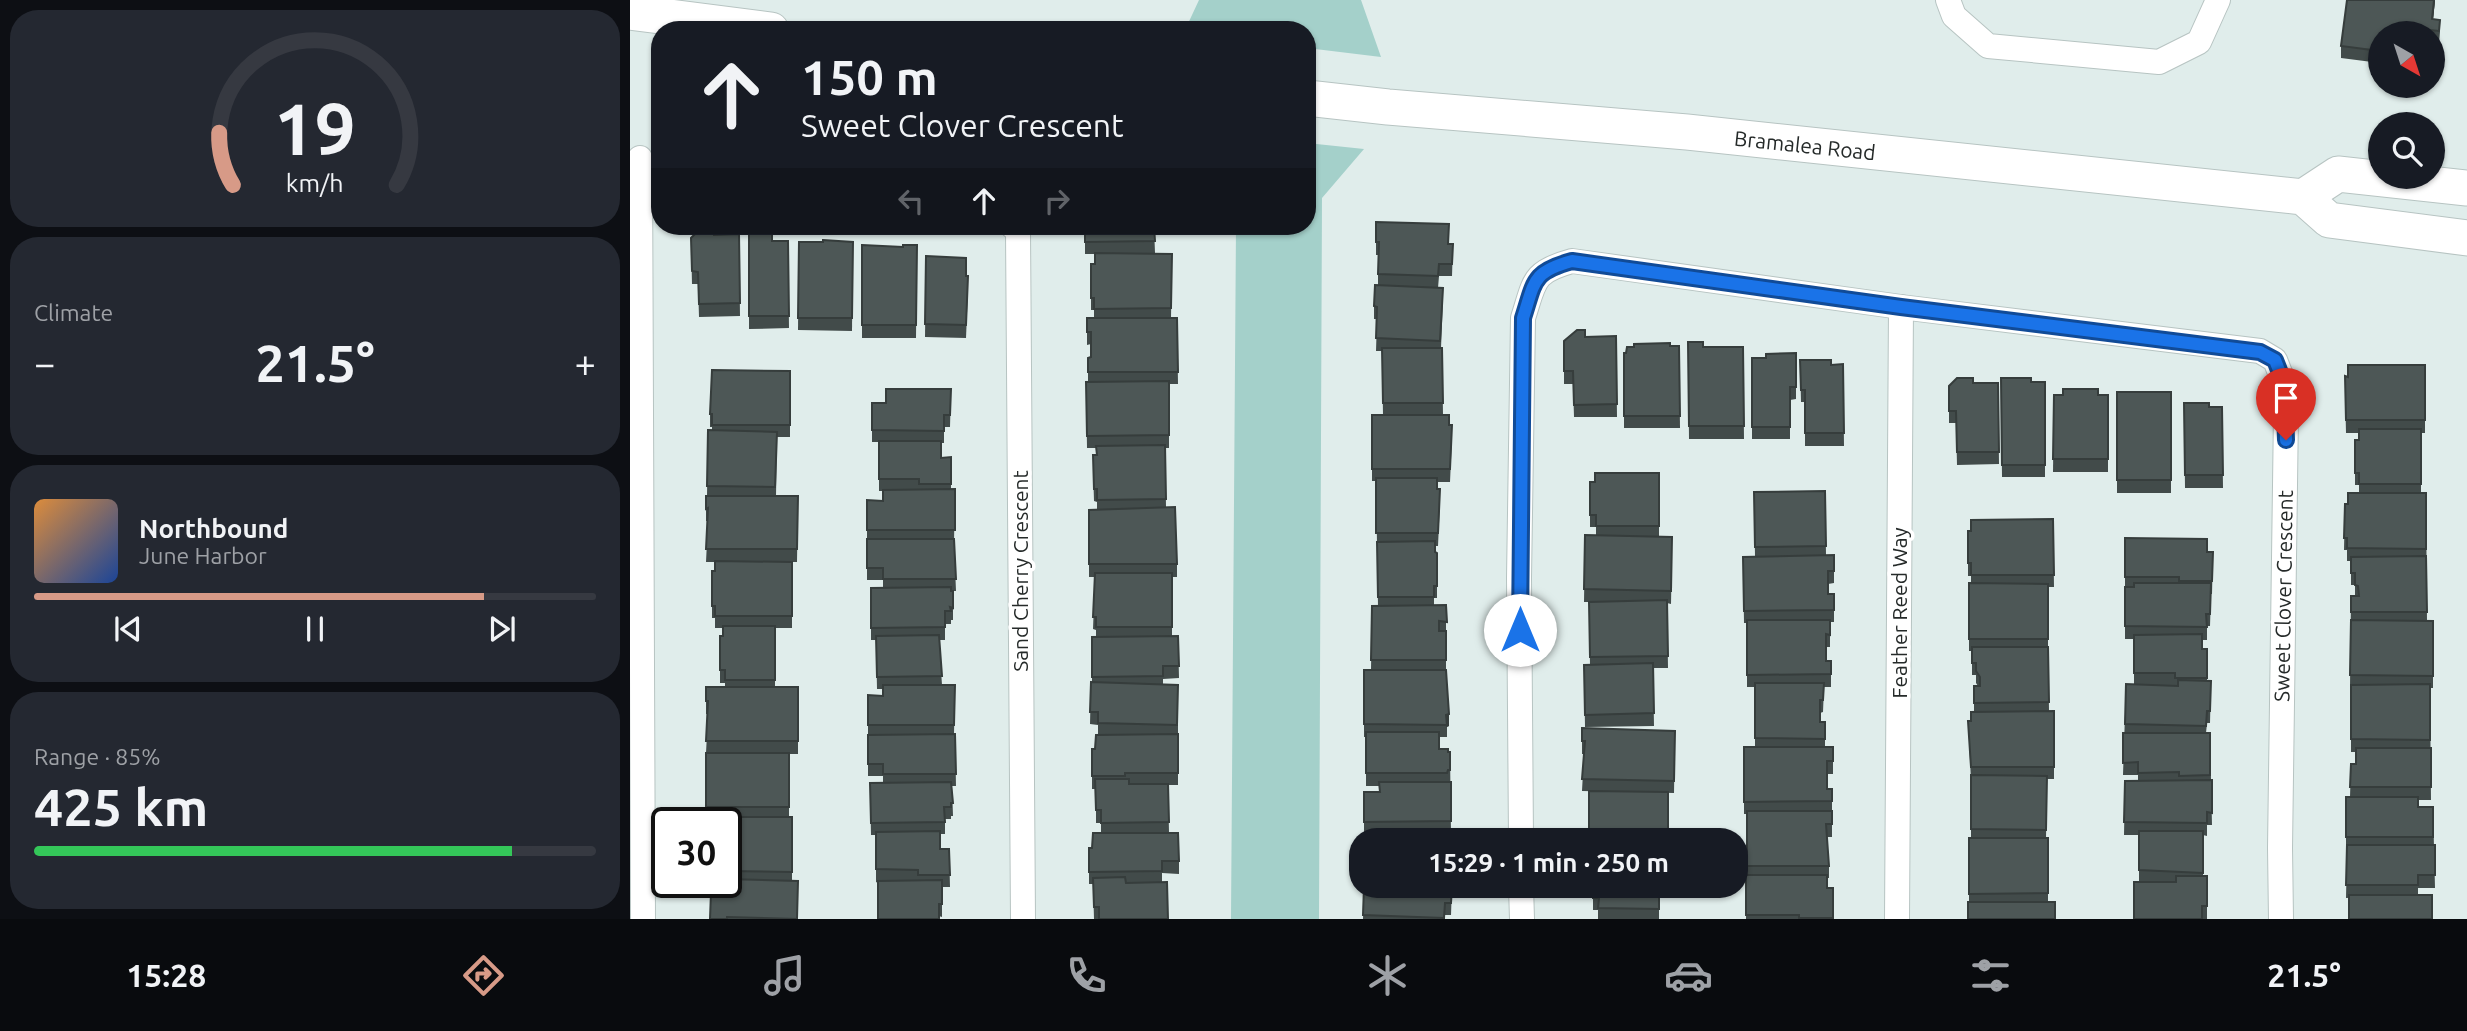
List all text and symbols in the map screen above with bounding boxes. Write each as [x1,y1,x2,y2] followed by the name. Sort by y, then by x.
[2368,21,2445,98] north arrow
[2368,21,2445,189] map controls
[686,49,777,140] icon: ahead
[801,49,938,104] text: 150 m
[274,87,356,169] text: 19
[801,107,1124,143] text: Sweet Clover Crescent
[2368,112,2445,189] button: search
[1733,126,1877,164] street label: Bramalea Road
[286,168,344,196] text: km/h
[892,182,930,220] icon: left
[965,182,1003,220] icon: ahead
[1038,182,1076,220] icon: right
[34,300,113,325] text: Climate
[255,334,375,392] text: 21.5°
[34,342,55,384] text: −
[575,342,596,384] text: +
[2256,368,2316,440] pin
[2267,379,2305,417] icon: arrive
[1008,470,1032,672] street label: Sand Cherry Crescent
[2269,490,2297,702] street label: Sweet Clover Crescent
[139,514,288,543] text: Northbound
[1887,527,1911,699] street label: Feather Reed Way
[139,543,267,568] text: June Harbor
[1483,593,1557,667] position arrow
[109,610,147,648] icon: previous
[296,610,334,648] icon: pause
[483,610,521,648] icon: next
[34,744,161,769] text: Range · 85%
[34,778,208,836] text: 425 km
[651,807,742,898] speed limit sign: 30
[1428,848,1669,877] text: 15:29 · 1 min · 250 m
[459,951,508,1000] icon: directions
[760,951,809,1000] icon: music
[1062,951,1111,1000] icon: phone
[1363,951,1412,1000] icon: climate
[1664,951,1713,1000] icon: car
[1966,951,2015,1000] icon: filters
[126,957,206,993] text: 15:28
[2267,957,2341,993] text: 21.5°

